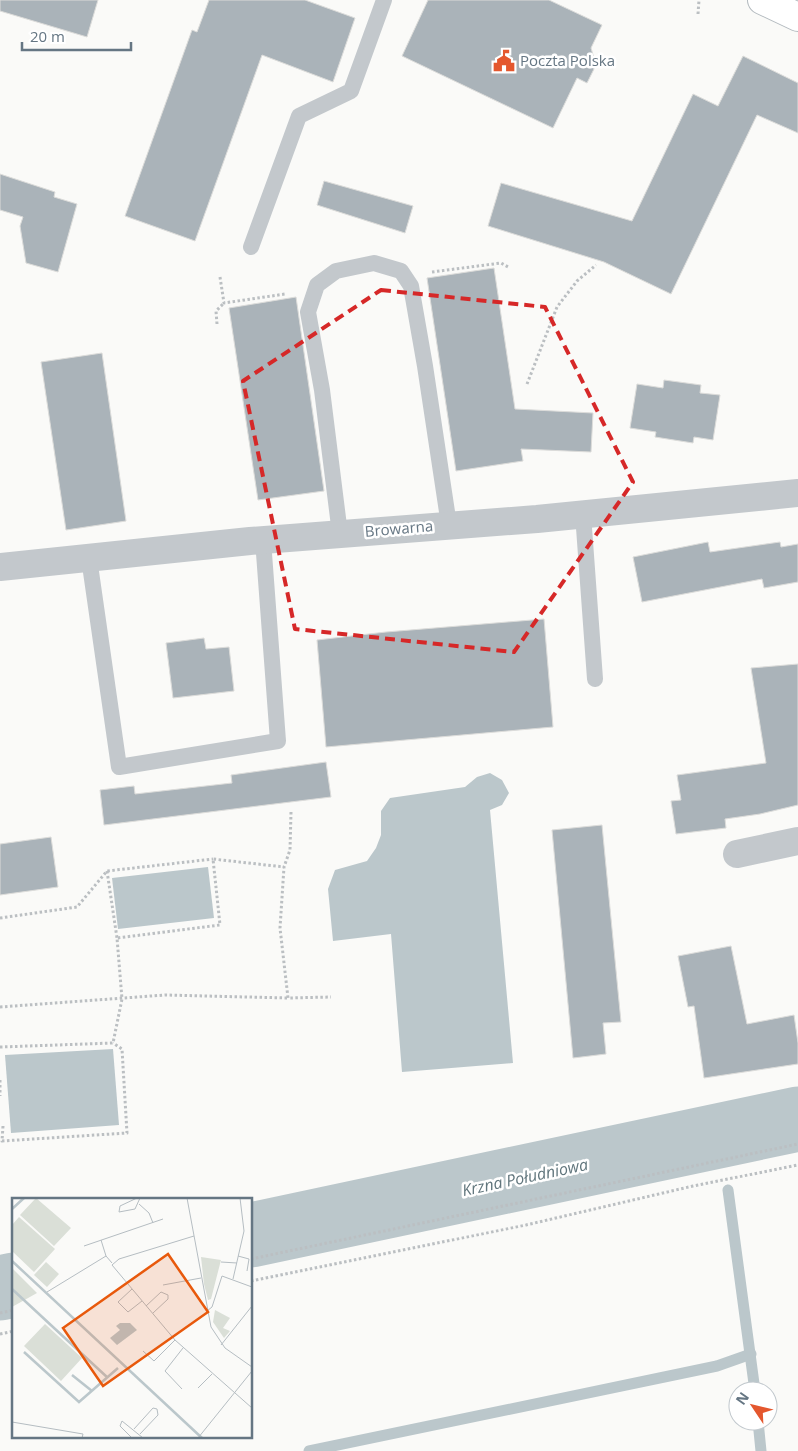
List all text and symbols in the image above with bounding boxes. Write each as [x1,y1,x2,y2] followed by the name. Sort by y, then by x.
[22,20,131,52] scale bar
[30,26,65,46] text: 20 m
[491,48,517,74] public building icon: Poczta Polska
[520,50,615,70] place label: Poczta Polska
[364,515,434,541] street label: Browarna
[460,1153,590,1201] water label: Krzna Południowa
[12,1198,252,1438] inset map
[728,1381,778,1431] north arrow
[731,1388,753,1408] text: N

